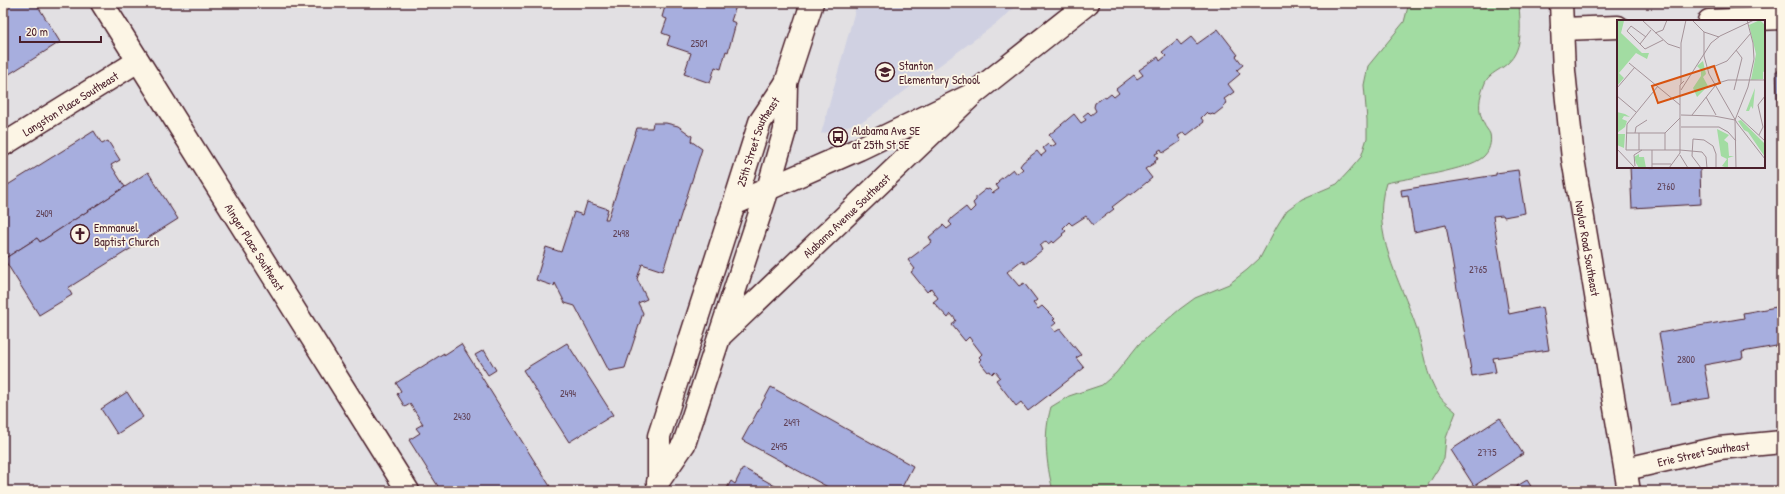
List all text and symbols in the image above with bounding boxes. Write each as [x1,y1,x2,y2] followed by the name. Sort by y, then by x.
[20,18,101,44] scale bar
[1617,20,1765,168] inset map
[26,23,48,40] text: 20 m
[690,37,708,50] house number: 2501
[899,57,981,88] place label: Stanton Elementary School
[874,61,896,83] school or university icon: Stanton Elementary School
[19,66,122,140] street label: Langston Place Southeast
[732,92,784,188] street label: 25th Street Southeast
[852,122,921,153] place label: Alabama Ave SE at 25th St SE
[827,126,849,148] bus stop icon: Alabama Ave SE at 25th St SE
[799,169,894,261] street label: Alabama Avenue Southeast
[1657,180,1676,193] house number: 2760
[1572,199,1605,298] street label: Naylor Road Southeast
[221,200,289,295] street label: Ainger Place Southeast
[36,207,53,220] house number: 2409
[94,219,159,250] place label: Emmanuel Baptist Church
[69,223,91,245] church icon: Emmanuel Baptist Church
[613,227,629,240] house number: 2498
[1469,263,1488,276] house number: 2765
[1677,353,1695,366] house number: 2800
[560,387,576,400] house number: 2494
[453,410,471,423] house number: 2430
[783,416,801,429] house number: 2497
[1656,437,1751,470] street label: Erie Street Southeast
[771,440,788,453] house number: 2495
[1478,446,1497,459] house number: 2775

